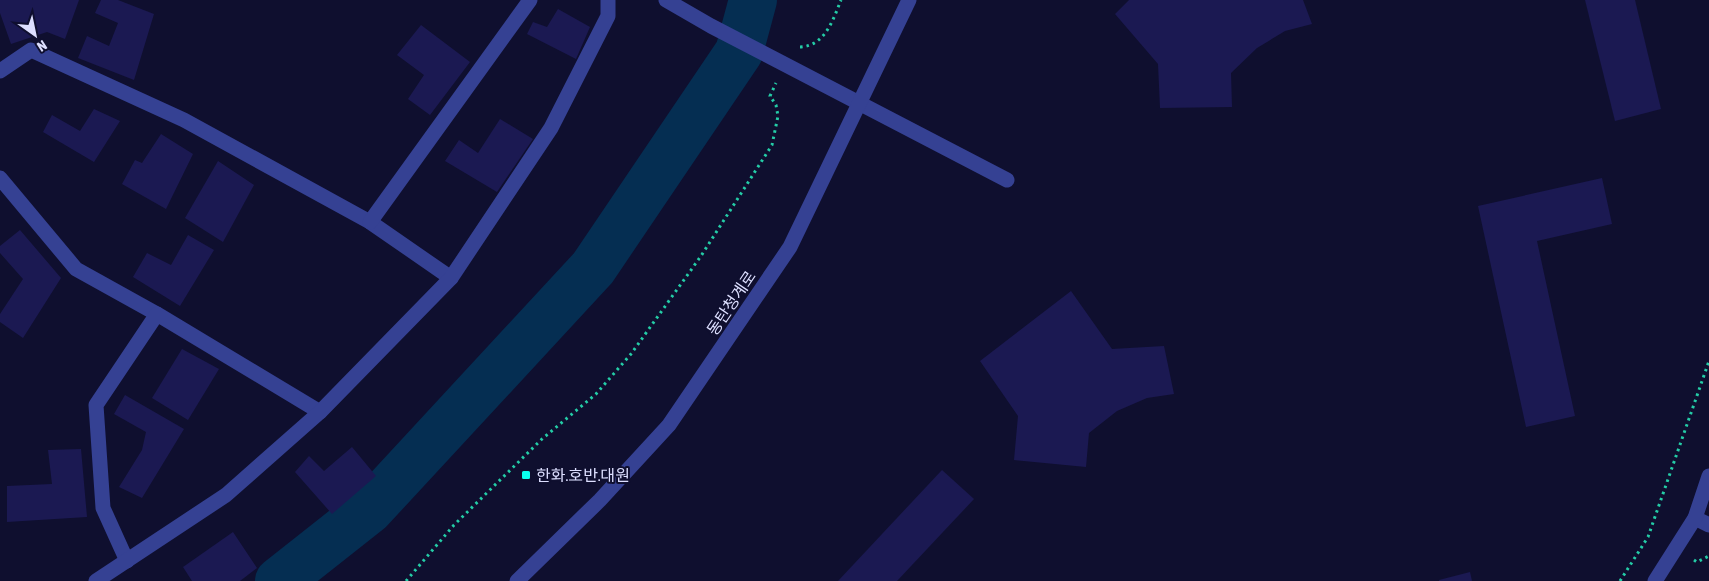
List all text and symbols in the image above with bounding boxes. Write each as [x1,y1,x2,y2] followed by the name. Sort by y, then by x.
[10,10,60,60] north arrow
[34,37,50,55] text: N
[703,267,759,339] street label: 동탄청계로
[536,466,630,484] place label: 한화.호반.대원
[520,469,532,481] marker: 한화.호반.대원

